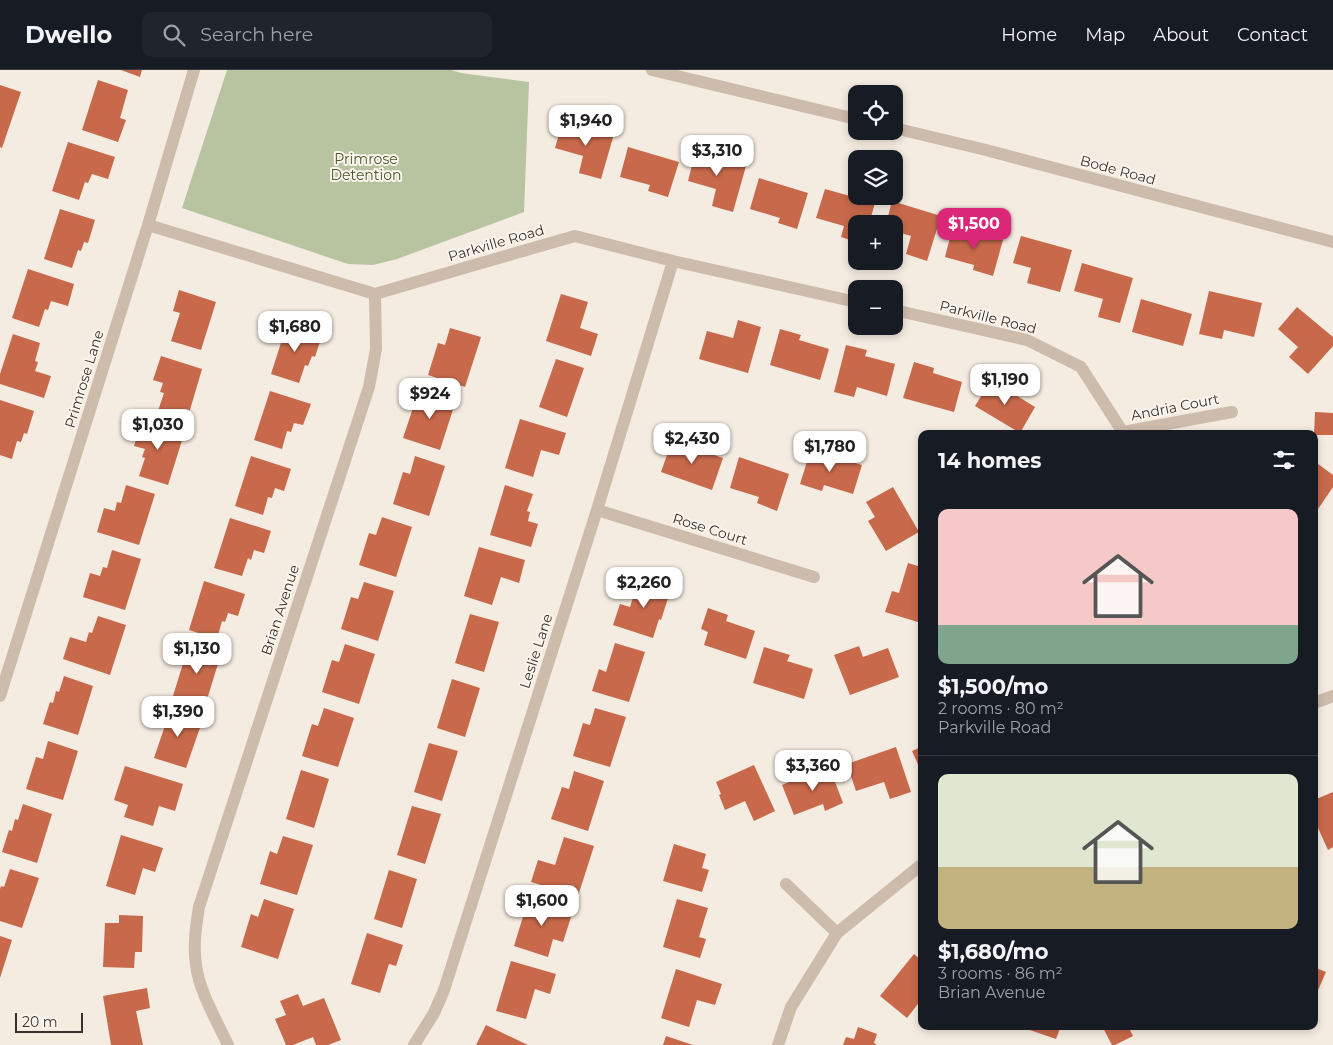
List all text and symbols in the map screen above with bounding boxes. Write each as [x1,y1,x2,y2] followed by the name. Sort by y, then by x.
[142,12,492,57] search box
[25,20,112,49] text: Dwello
[160,21,188,49] icon: search
[200,23,313,46] text: Search here
[1001,24,1057,46] text: Home
[1085,24,1125,46] text: Map
[1153,24,1209,46] text: About
[1237,24,1308,46] text: Contact
[848,85,903,335] map controls
[848,85,903,140] button: locate
[545,104,627,147] pin: $1,940
[560,111,612,130] text: $1,940
[676,134,758,177] pin: $3,310
[692,141,742,160] text: $3,310
[330,150,402,184] park label: Primrose Detention
[848,150,903,205] button: layers
[1078,151,1158,189] street label: Bode Road
[933,208,1015,250] pin: $1,500
[948,214,1000,233] text: $1,500
[848,215,903,270] button: +
[446,221,546,265] street label: Parkville Road
[848,280,903,335] button: −
[938,296,1038,338] street label: Parkville Road
[254,310,336,353] pin: $1,680
[269,317,321,336] text: $1,680
[61,328,107,430] street label: Primrose Lane
[964,364,1046,406] pin: $1,190
[981,370,1029,389] text: $1,190
[400,378,460,420] pin: $924
[410,384,450,403] text: $924
[1129,390,1221,424] street label: Andria Court
[117,408,199,451] pin: $1,030
[132,415,184,434] text: $1,030
[651,422,733,465] pin: $2,430
[664,429,720,448] text: $2,430
[789,430,871,473] pin: $1,780
[804,437,856,456] text: $1,780
[1270,446,1298,474] icon: filters
[938,448,1042,473] text: 14 homes
[670,509,750,549] street label: Rose Court
[1073,541,1163,631] icon: home
[257,562,303,658] street label: Brian Avenue
[603,566,685,609] pin: $2,260
[617,573,671,592] text: $2,260
[515,611,557,691] street label: Leslie Lane
[156,632,238,675] pin: $1,130
[174,639,220,658] text: $1,130
[938,674,1048,699] text: $1,500/mo
[137,696,219,738] pin: $1,390
[938,699,1064,718] text: 2 rooms · 80 m²
[152,702,204,721] text: $1,390
[938,718,1051,737] text: Parkville Road
[772,750,854,792] pin: $3,360
[786,756,840,775] text: $3,360
[1073,807,1163,897] icon: home
[501,884,583,927] pin: $1,600
[516,891,568,910] text: $1,600
[938,939,1048,964] text: $1,680/mo
[938,964,1063,983] text: 3 rooms · 86 m²
[938,983,1046,1002] text: Brian Avenue
[15,1010,82,1033] scale bar
[22,1013,58,1031] text: 20 m

